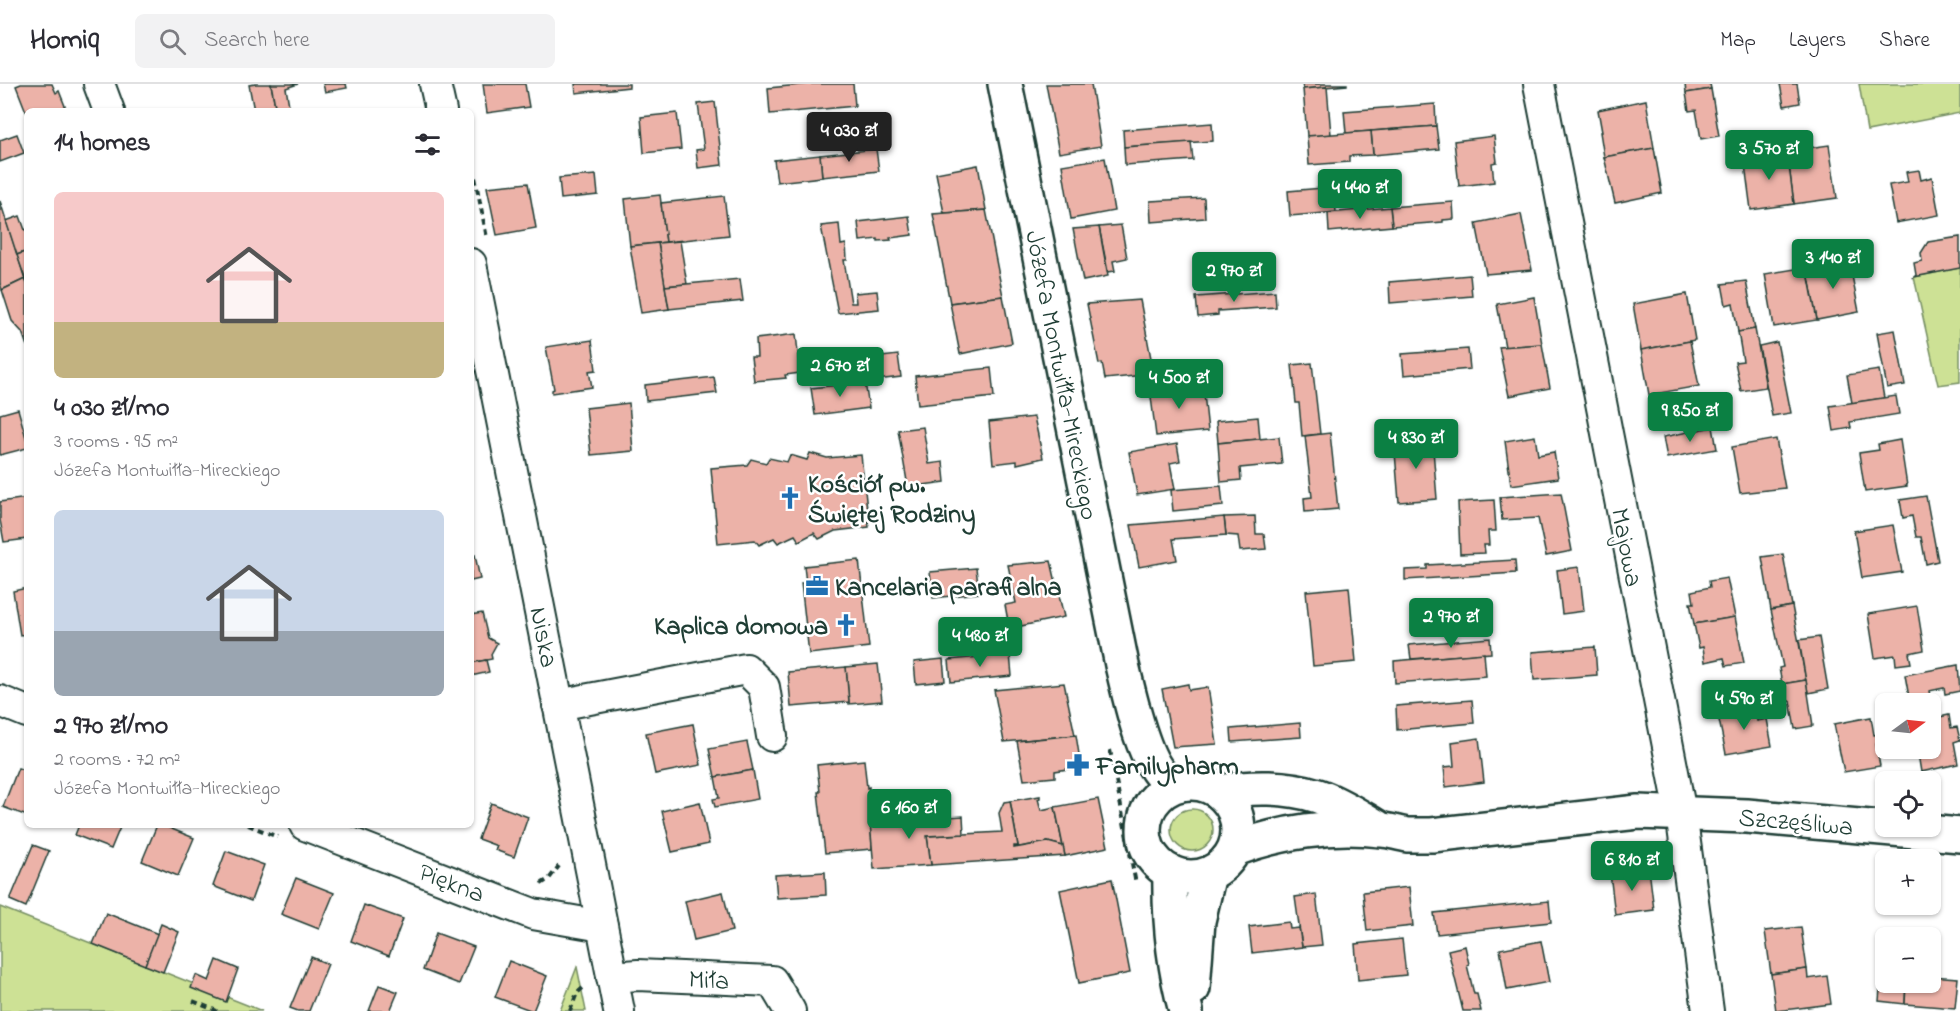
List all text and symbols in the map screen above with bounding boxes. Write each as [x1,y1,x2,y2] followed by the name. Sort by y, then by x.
[135,14,555,68] search box
[30,21,99,62] text: Homiq
[156,25,189,58] icon: search
[204,25,310,57] text: Search here
[1720,26,1756,56] text: Map
[1789,26,1846,56] text: Layers
[1879,26,1930,56] text: Share
[787,112,911,163] pin: 4 030 zł
[821,117,877,146] text: 4 030 zł
[54,125,150,163] text: 14 homes
[411,128,444,161] icon: filters
[1707,130,1831,181] pin: 3 570 zł
[1739,135,1799,164] text: 3 570 zł
[1298,169,1422,220] pin: 4 440 zł
[1332,174,1388,203] text: 4 440 zł
[1013,228,1107,524] street label: Józefa Montwiłła-Mireckiego
[195,231,303,339] icon: home
[1771,239,1895,290] pin: 3 140 zł
[1806,244,1860,273] text: 3 140 zł
[1172,252,1296,303] pin: 2 970 zł
[1206,257,1262,286] text: 2 970 zł
[778,347,902,398] pin: 2 670 zł
[811,352,869,381] text: 2 670 zł
[1117,359,1241,410] pin: 4 500 zł
[1149,364,1209,393] text: 4 500 zł
[54,390,169,428] text: 4 030 zł/mo
[1628,392,1752,443] pin: 9 850 zł
[1662,397,1718,426] text: 9 850 zł
[1354,419,1478,470] pin: 4 830 zł
[1388,424,1444,453] text: 4 830 zł
[54,428,178,457] text: 3 rooms · 95 m²
[54,457,280,486] text: Józefa Montwiłła-Mireckiego
[808,467,976,535] place label: Kościół pw. Świętej Rodziny
[777,485,803,511] church icon: Kościół pw. Świętej Rodziny
[1599,505,1651,590] street label: Majowa
[195,549,303,657] icon: home
[835,570,1062,608] place label: Kancelaria parafialna
[804,573,830,599] office icon: Kancelaria parafialna
[1389,598,1513,649] pin: 2 970 zł
[1423,603,1479,632] text: 2 970 zł
[518,604,567,671] street label: Niska
[654,609,828,647] place label: Kaplica domowa
[833,612,859,638] church icon: Kaplica domowa
[918,617,1042,668] pin: 4 480 zł
[952,622,1008,651] text: 4 480 zł
[1682,680,1806,731] pin: 4 590 zł
[1715,685,1773,714] text: 4 590 zł
[1875,693,1941,759] north arrow
[1875,693,1941,993] map controls
[54,708,168,746] text: 2 970 zł/mo
[54,746,181,775] text: 2 rooms · 72 m²
[1094,749,1239,787] place label: Familypharm
[1065,752,1091,778] pharmacy icon: Familypharm
[1875,771,1941,837] button: locate
[54,775,280,804] text: Józefa Montwiłła-Mireckiego
[847,789,971,840] pin: 6 160 zł
[881,794,937,823] text: 6 160 zł
[1737,800,1855,848] street label: Szczęśliwa
[1570,841,1694,892] pin: 6 810 zł
[1605,846,1659,875] text: 6 810 zł
[1875,849,1941,915] button: +
[412,855,490,915] street label: Piękna
[1875,927,1941,993] button: −
[688,962,730,1002] street label: Miła

